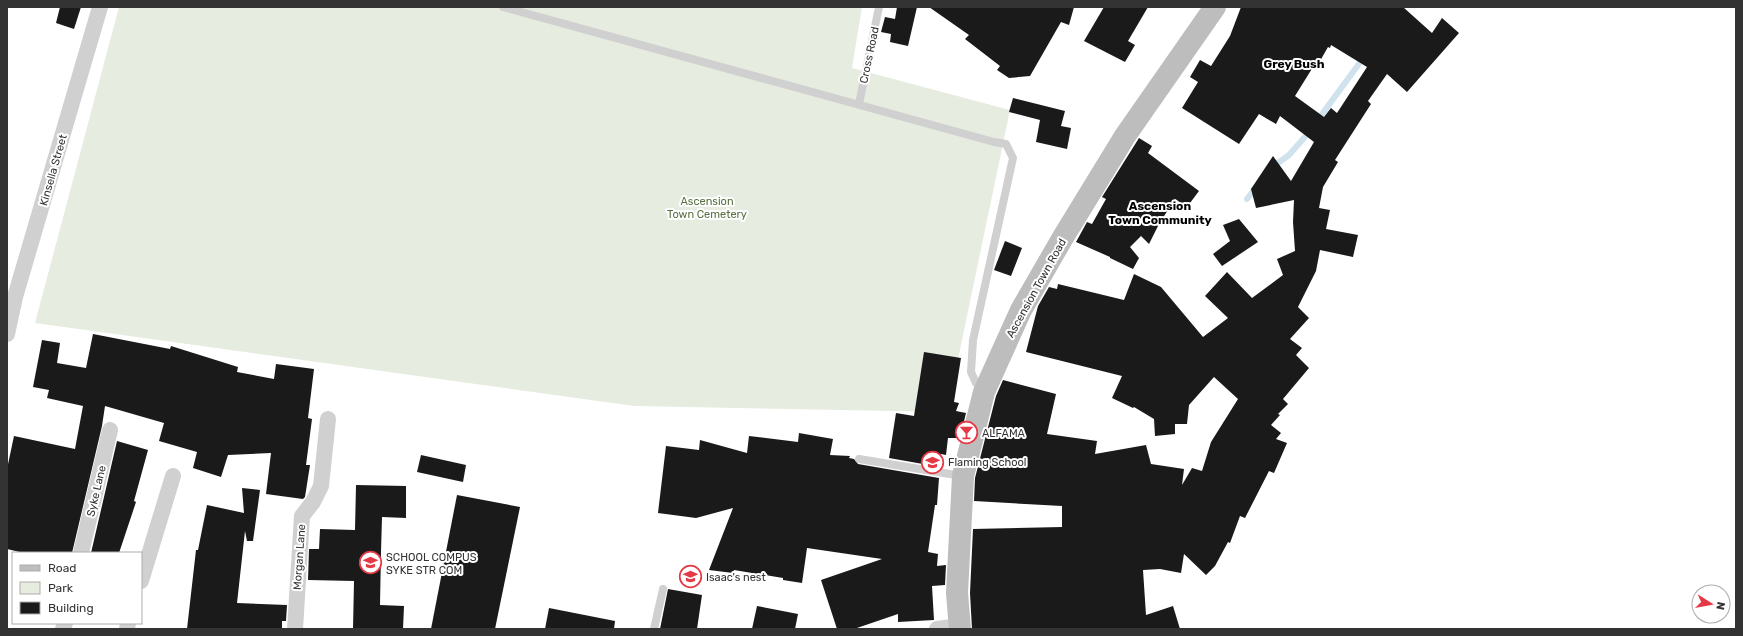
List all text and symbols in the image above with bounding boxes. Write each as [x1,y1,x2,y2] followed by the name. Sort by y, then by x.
[857,26,882,85] street label: Cross Road
[1264,57,1325,71] district label: Grey Bush
[37,132,70,207] street label: Kinsella Street
[667,195,747,221] park label: Ascension Town Cemetery
[1108,199,1212,227] district label: Ascension Town Community
[1004,236,1069,340] street label: Ascension Town Road
[954,420,980,446] bar icon: ALFAMA
[982,427,1026,440] place label: ALFAMA
[920,449,946,475] school or university icon: Flaming School
[948,456,1026,469] place label: Flaming School
[84,464,109,518] street label: Syke Lane
[291,524,308,591] street label: Morgan Lane
[358,550,384,576] school or university icon: SCHOOL COMPUS SYKE STR COM
[386,551,477,577] place label: SCHOOL COMPUS SYKE STR COM
[12,552,142,624] legend
[48,561,76,575] text: Road
[678,564,704,590] school or university icon: Isaac's nest
[706,571,766,584] place label: Isaac's nest
[48,581,74,595] text: Park
[1691,584,1731,624] north arrow
[48,601,94,615] text: Building
[1713,601,1727,611] text: N

